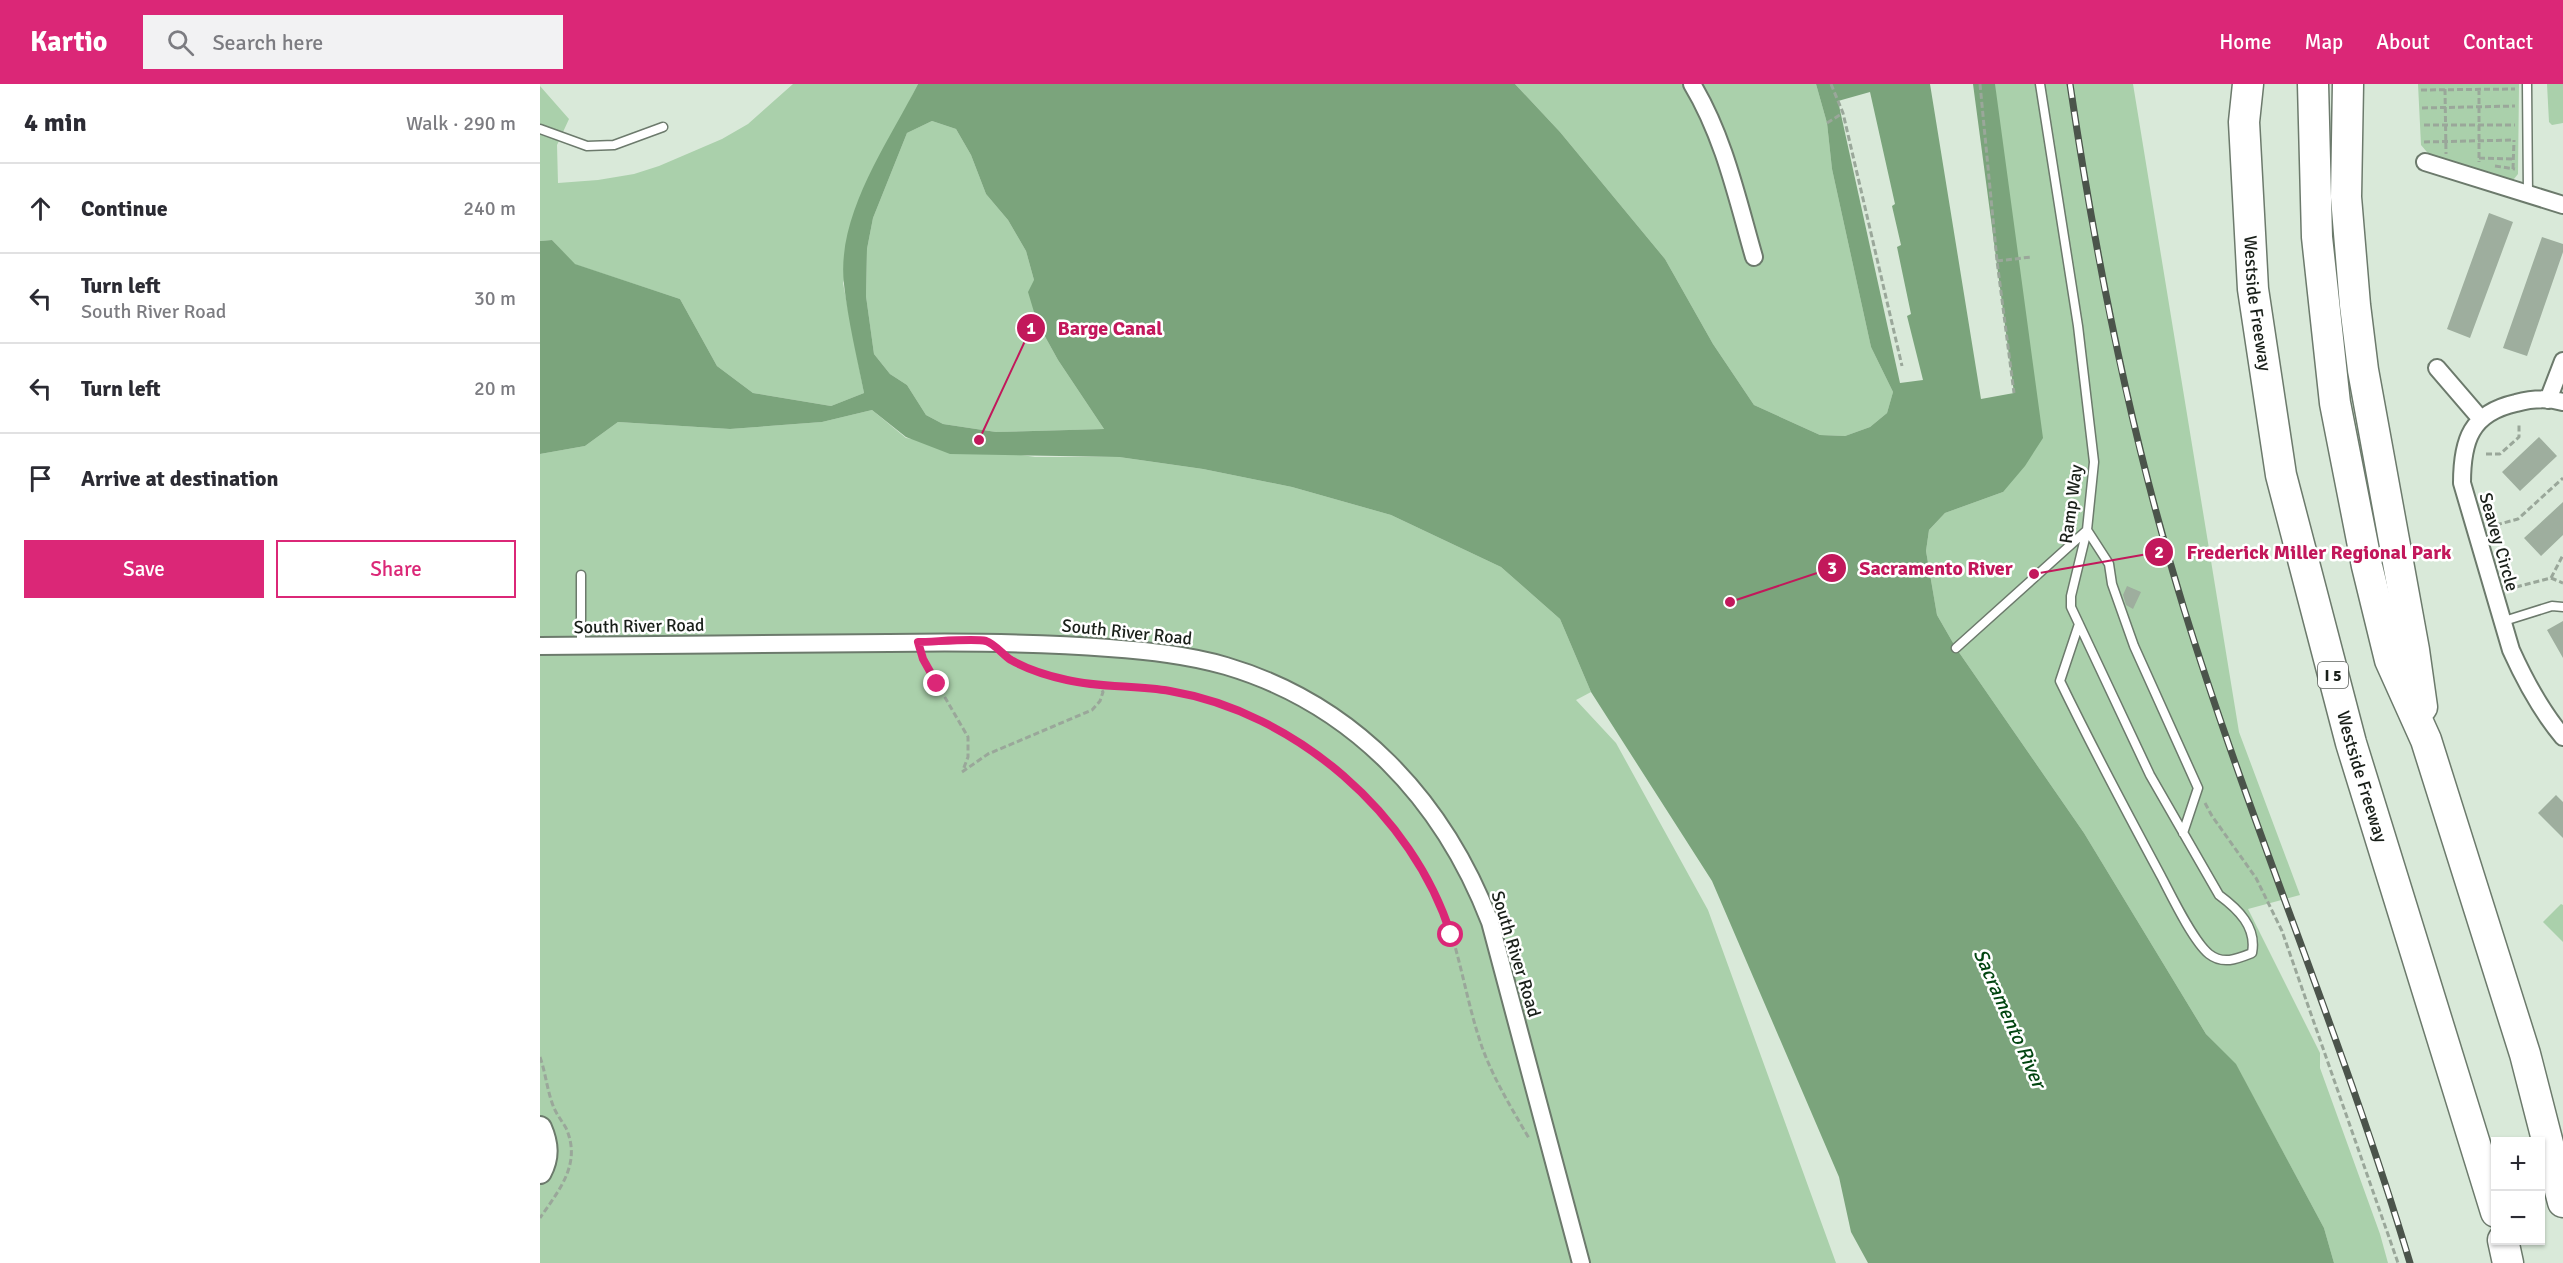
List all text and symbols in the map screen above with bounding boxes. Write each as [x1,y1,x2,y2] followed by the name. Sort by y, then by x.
[143,15,563,69] search box
[30,25,107,59] text: Kartio
[164,26,197,59] icon: search
[212,29,323,56] text: Search here
[2219,29,2272,55] text: Home
[2305,29,2343,55] text: Map
[2376,29,2430,55] text: About
[2463,29,2533,55] text: Contact
[24,107,87,139] text: 4 min
[406,111,516,136] text: Walk · 290 m
[24,192,57,225] icon: ahead
[81,195,168,222] text: Continue
[463,196,516,221] text: 240 m
[2239,235,2276,373] street label: Westside Freeway
[81,272,161,299] text: Turn left
[24,282,57,315] icon: left
[474,286,516,311] text: 30 m
[81,299,226,324] text: South River Road
[1016,309,1175,347] callout: Barge Canal
[1057,316,1163,341] text: Barge Canal
[1026,317,1036,339] text: 1
[24,372,57,405] icon: left
[81,375,161,402] text: Turn left
[474,376,516,401] text: 20 m
[24,462,57,495] icon: arrive
[2055,462,2088,545] street label: Ramp Way
[81,465,278,492] text: Arrive at destination
[2474,490,2524,594] street label: Seavey Circle
[2144,533,2464,571] callout: Frederick Miller Regional Park
[24,540,264,598] button: Save
[276,540,516,598] button: Share
[2186,540,2452,565] text: Frederick Miller Regional Park
[2154,541,2164,563] text: 2
[1817,549,2024,587] callout: Sacramento River
[1859,556,2013,581] text: Sacramento River
[1827,557,1837,579] text: 3
[573,614,705,638] street label: South River Road
[1061,614,1193,650] street label: South River Road
[2318,662,2348,688] road number: I 5
[923,670,949,696] route end
[2332,709,2392,846] street label: Westside Freeway
[1486,888,1546,1020] street label: South River Road
[1437,921,1463,947] route start
[1968,945,2053,1094] water label: Sacramento River
[2491,1137,2545,1245] map controls
[2491,1137,2545,1191] button: +
[2491,1191,2545,1245] button: −

